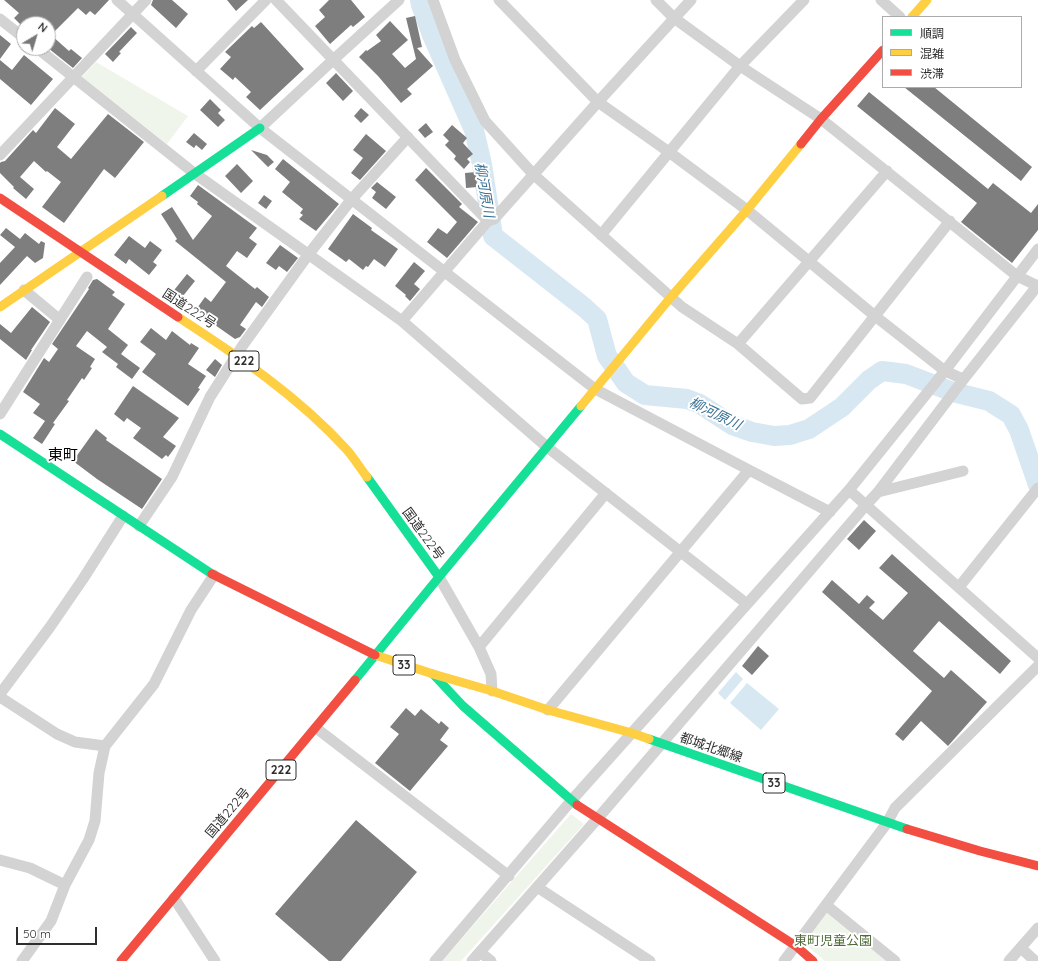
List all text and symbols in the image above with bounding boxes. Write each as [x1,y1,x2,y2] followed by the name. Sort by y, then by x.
[16,16,56,56] north arrow
[882,16,1022,88] legend
[35,19,50,35] text: N
[920,26,944,41] text: 順調
[920,46,944,61] text: 混雑
[920,66,944,81] text: 渋滞
[471,161,497,219] water label: 柳河原川
[159,286,219,332] street label: 国道222号
[229,351,259,371] road number: 222
[686,394,744,434] water label: 柳河原川
[48,446,78,464] district label: 東町
[399,505,447,563] street label: 国道222号
[393,655,415,675] road number: 33
[678,730,744,766] street label: 都城北郷線
[266,760,296,780] road number: 222
[763,773,785,793] road number: 33
[203,785,253,841] street label: 国道222号
[18,919,99,945] scale bar
[23,926,51,941] text: 50 m
[794,933,872,949] park label: 東町児童公園

